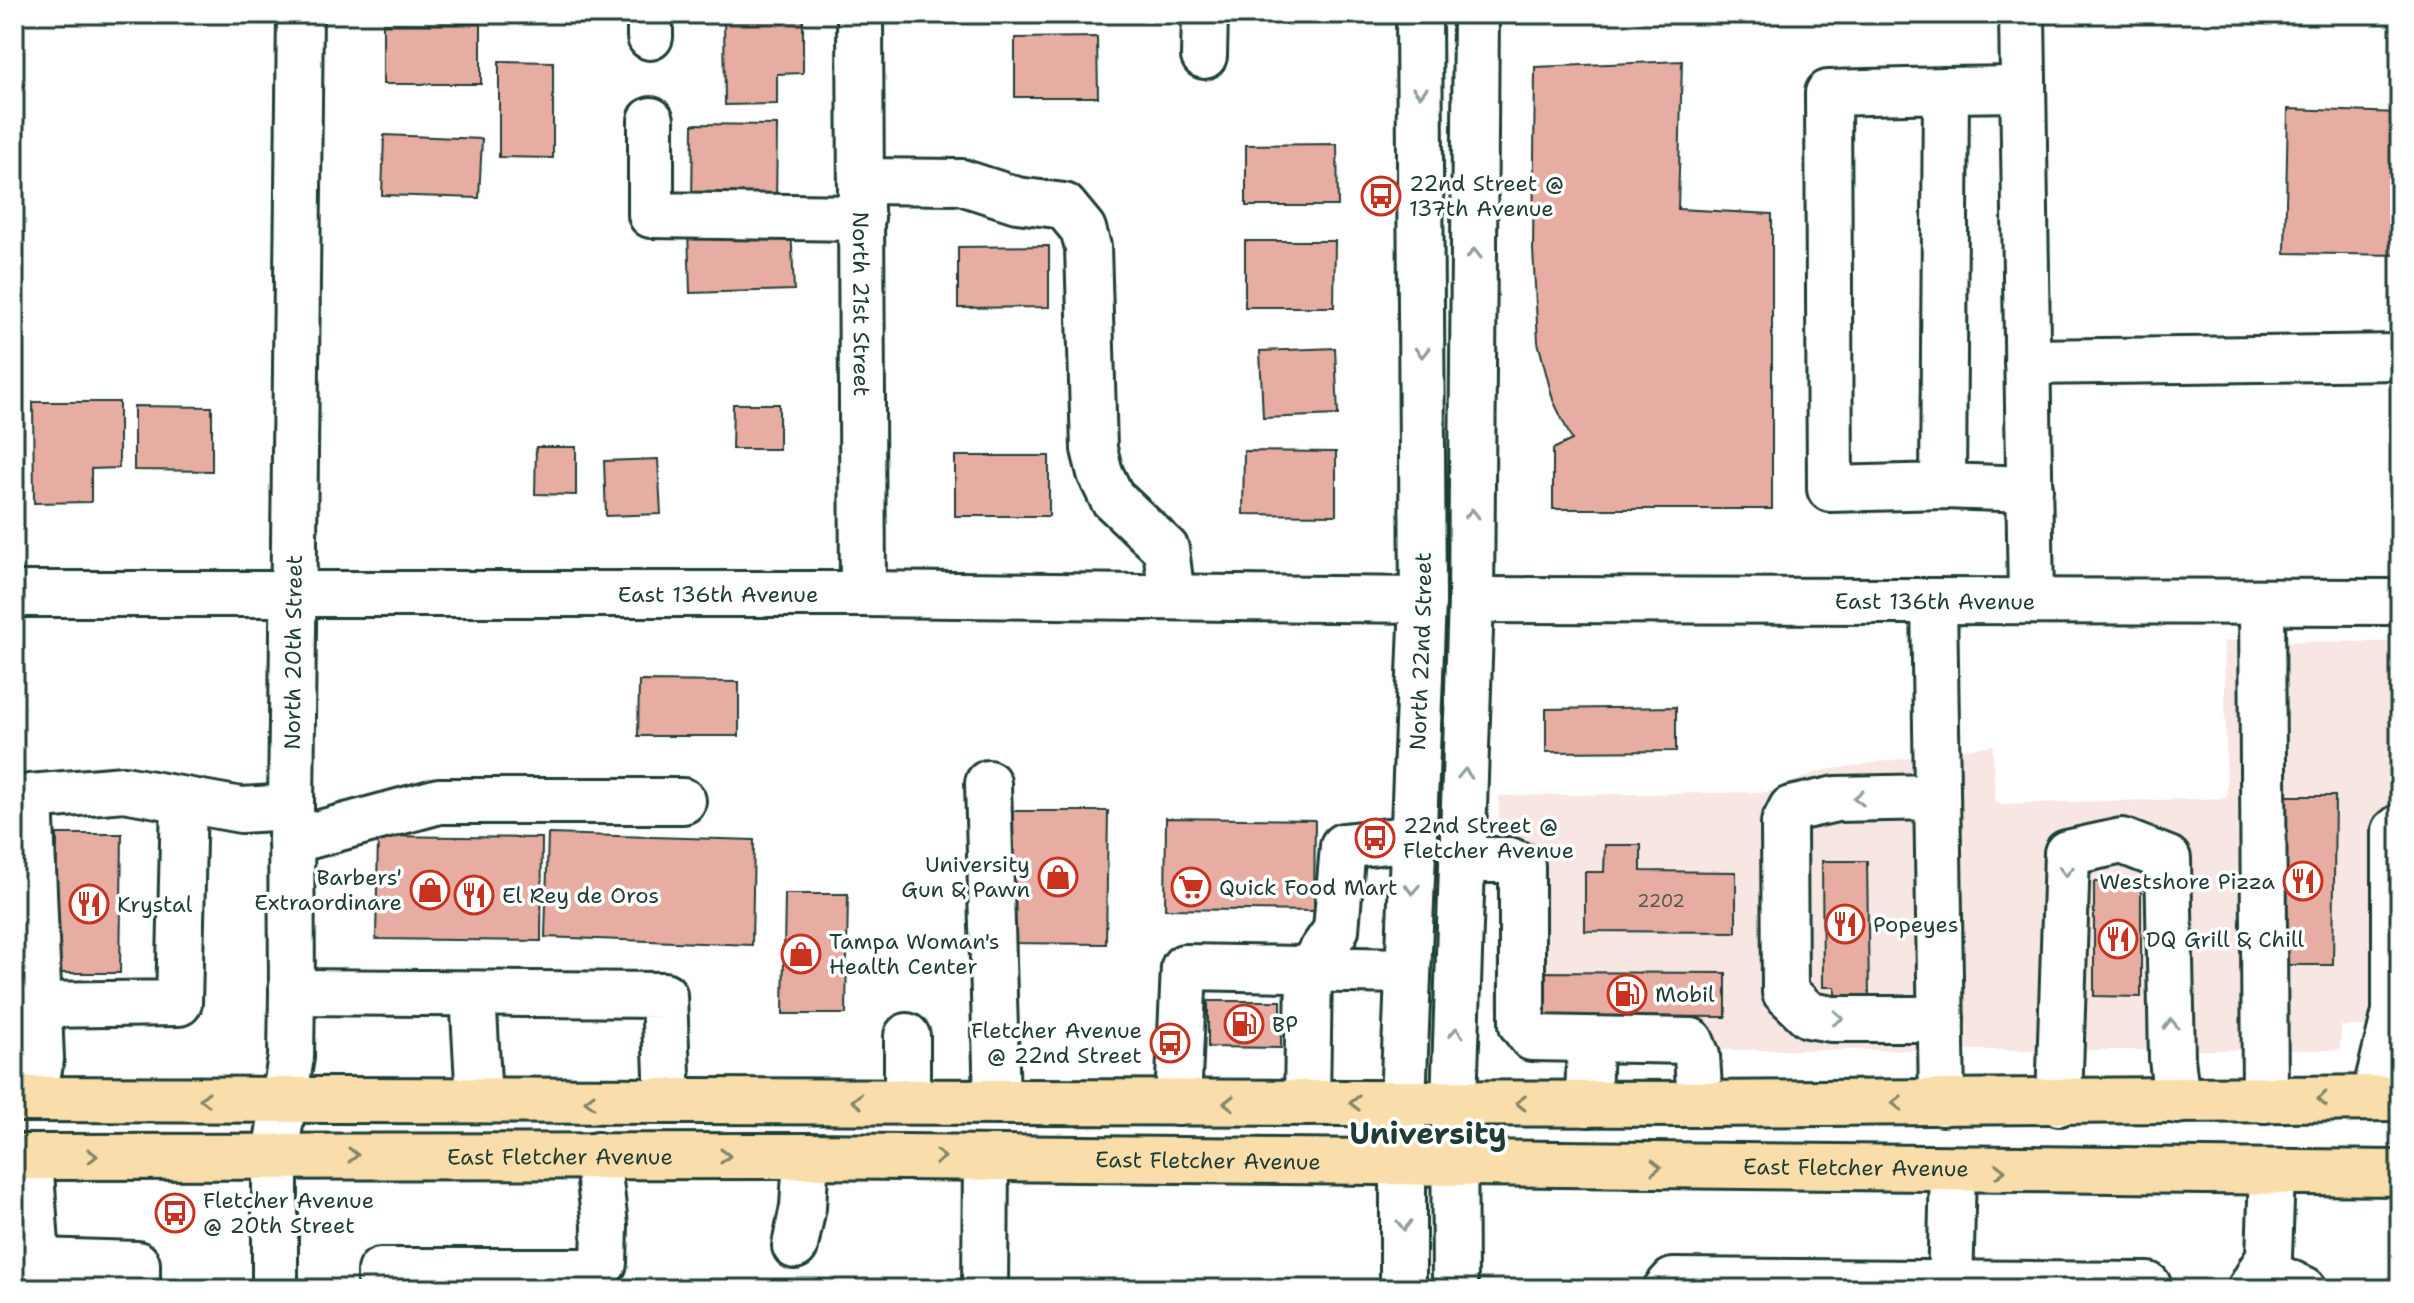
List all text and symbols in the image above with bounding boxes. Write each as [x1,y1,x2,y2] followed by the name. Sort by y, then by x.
[1411,86,1428,99] one-way arrow
[1409,169,1564,223] place label: 22nd Street @ 137th Avenue
[1360,175,1402,217] bus stop icon: 22nd Street @ 137th Avenue
[847,211,876,397] street label: North 21st Street
[1465,247,1483,260] one-way arrow
[1413,346,1431,359] one-way arrow
[1463,507,1481,520] one-way arrow
[1403,552,1438,751] street label: North 22nd Street
[277,555,308,750] street label: North 20th Street
[618,580,818,609] street label: East 136th Avenue
[1835,586,2035,616] street label: East 136th Avenue
[1457,767,1474,780] one-way arrow
[1852,790,1865,807] one-way arrow
[1403,811,1574,865] place label: 22nd Street @ Fletcher Avenue
[1354,817,1396,859] bus stop icon: 22nd Street @ Fletcher Avenue
[901,850,1030,904] place label: University Gun & Pawn
[1037,856,1079,898] shop icon: University Gun & Pawn
[2282,860,2324,902] restaurant icon: Westshore Pizza
[254,863,402,917] place label: Barbers' Extraordinare
[2058,865,2075,878] one-way arrow
[1170,866,1212,908] supermarket icon: Quick Food Mart
[2099,867,2275,896] place label: Westshore Pizza
[409,869,451,911] shop icon: Barbers' Extraordinare
[1219,873,1398,902] place label: Quick Food Mart
[453,874,495,916] restaurant icon: El Rey de Oros
[502,881,659,910] place label: El Rey de Oros
[68,883,110,925] restaurant icon: Krystal
[1404,883,1421,896] one-way arrow
[1637,889,1685,913] house number: 2202
[117,890,193,919] place label: Krystal
[1824,903,1866,945] restaurant icon: Popeyes
[1873,910,1959,939] place label: Popeyes
[2097,918,2139,960] restaurant icon: DQ Grill & Chill
[2146,925,2305,954] place label: DQ Grill & Chill
[829,927,1000,981] place label: Tampa Woman's Health Center
[780,933,822,975] shop icon: Tampa Woman's Health Center
[1606,973,1648,1015] fuel station icon: Mobil
[1655,980,1715,1009] place label: Mobil
[1223,1003,1265,1045] fuel station icon: BP
[1832,1009,1845,1026] one-way arrow
[1272,1010,1298,1039] place label: BP
[971,1016,1142,1070] place label: Fletcher Avenue @ 22nd Street
[2162,1017,2180,1030] one-way arrow
[1149,1022,1191,1064] bus stop icon: Fletcher Avenue @ 22nd Street
[1448,1026,1465,1039] one-way arrow
[198,1090,211,1108] one-way arrow
[2315,1090,2328,1108] one-way arrow
[583,1092,596,1110] one-way arrow
[850,1092,863,1110] one-way arrow
[1222,1094,1235,1112] one-way arrow
[1348,1094,1361,1112] one-way arrow
[1514,1094,1527,1112] one-way arrow
[1890,1094,1903,1112] one-way arrow
[1349,1113,1507,1154] district label: University
[447,1142,673,1171] street label: East Fletcher Avenue
[1095,1145,1321,1176] street label: East Fletcher Avenue
[347,1146,360,1164] one-way arrow
[86,1147,99,1165] one-way arrow
[719,1147,732,1165] one-way arrow
[934,1148,947,1166] one-way arrow
[1743,1151,1969,1183] street label: East Fletcher Avenue
[1650,1159,1663,1176] one-way arrow
[1994,1162,2007,1180] one-way arrow
[203,1186,374,1240] place label: Fletcher Avenue @ 20th Street
[154,1192,196,1234] bus stop icon: Fletcher Avenue @ 20th Street
[1395,1219,1413,1232] one-way arrow

